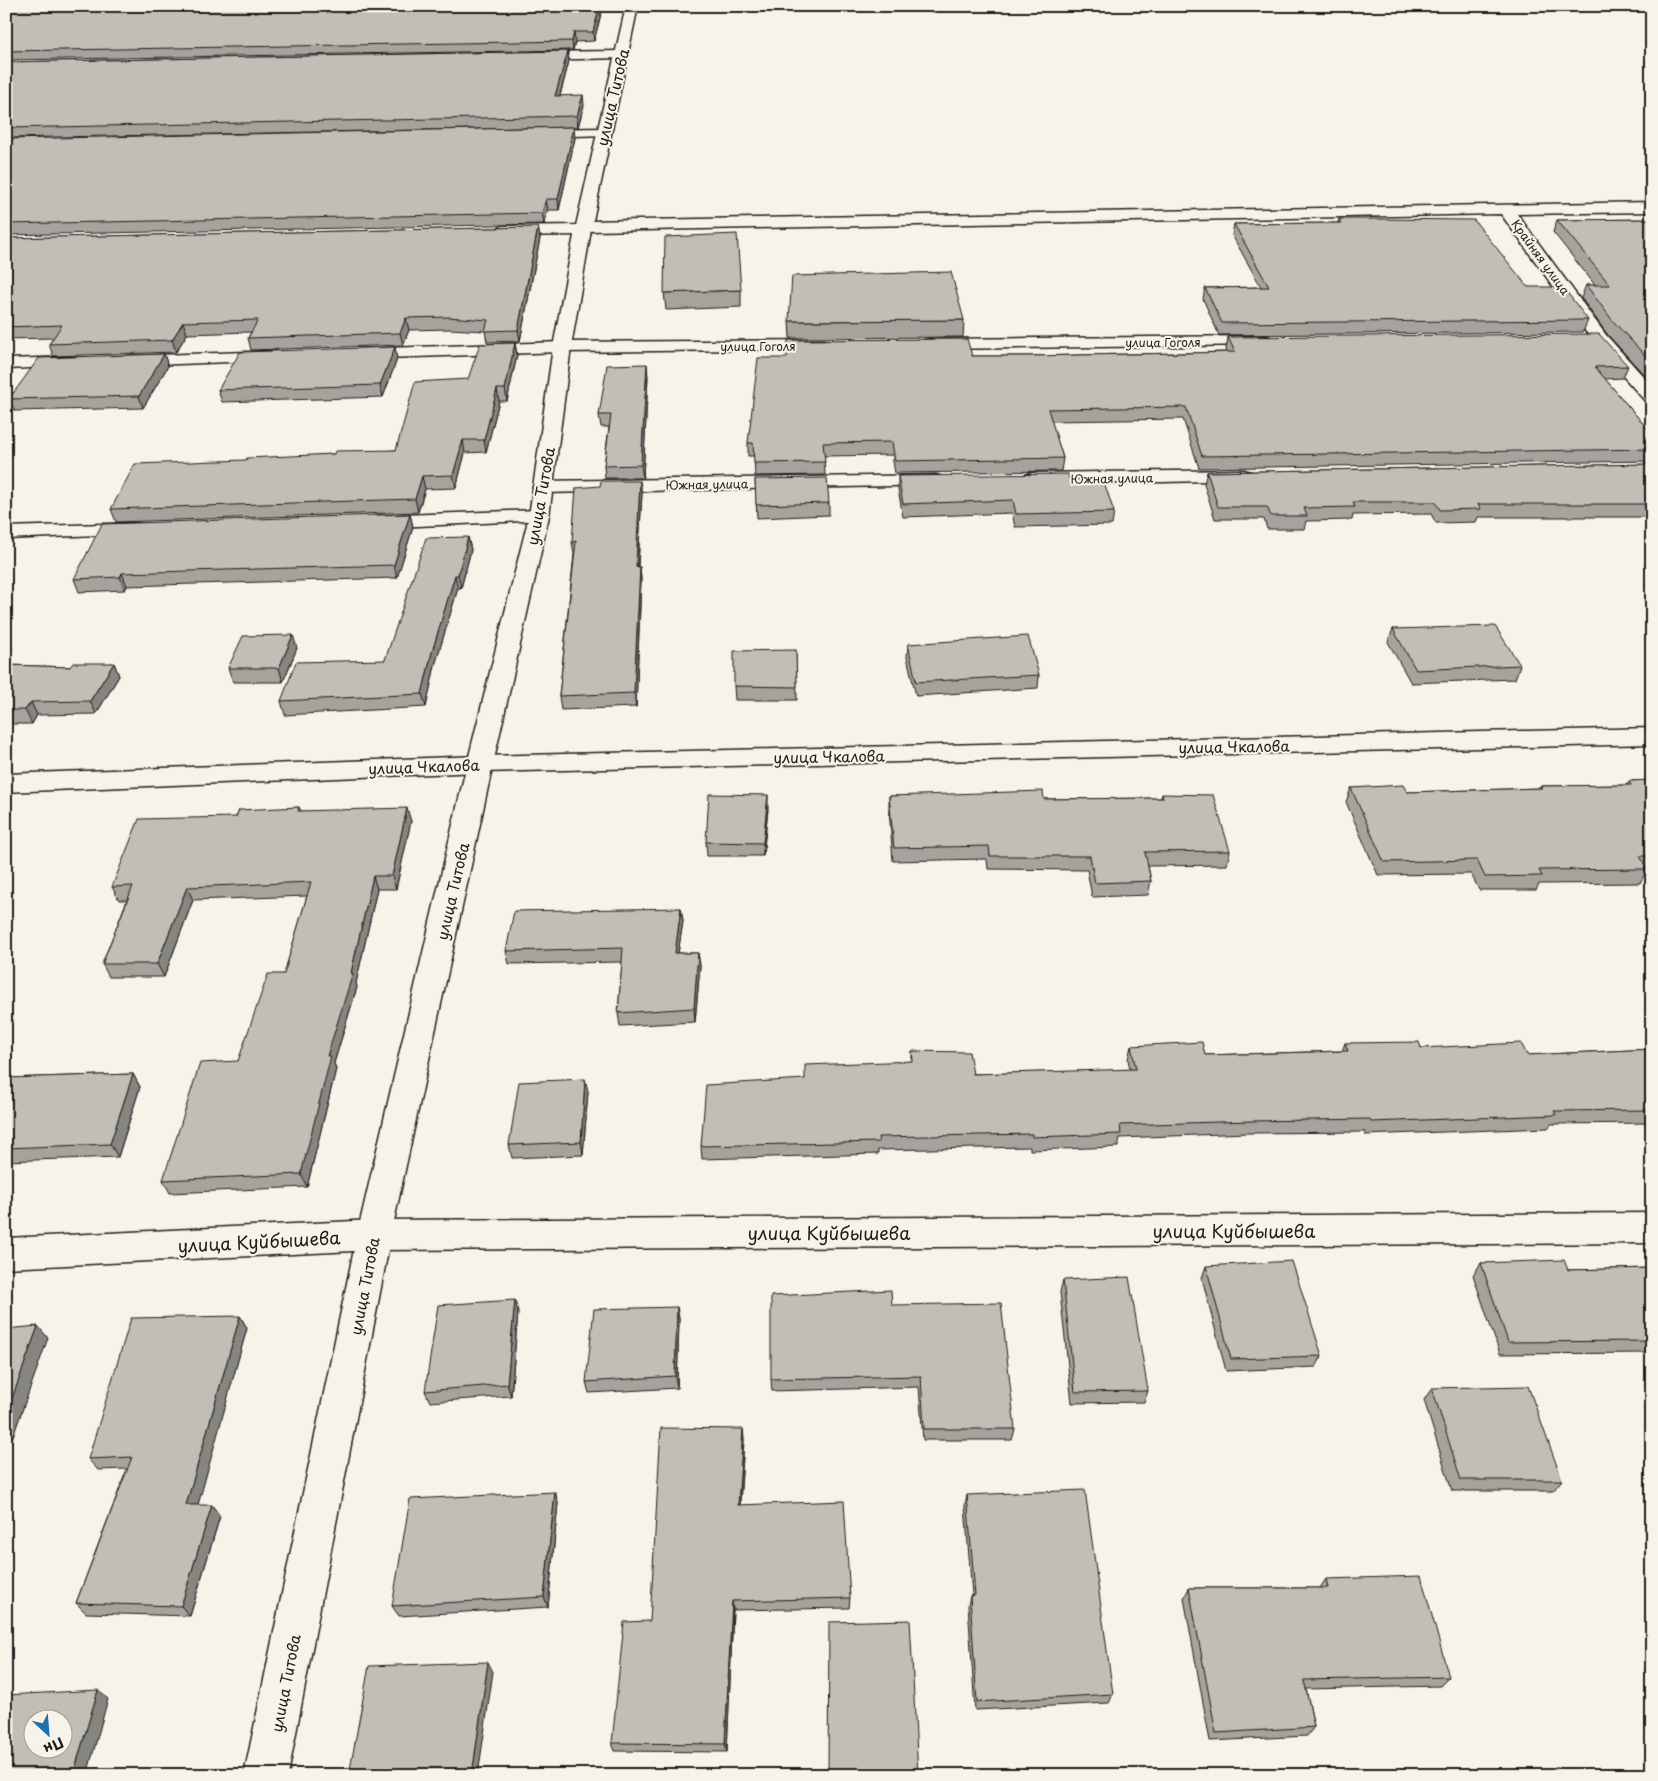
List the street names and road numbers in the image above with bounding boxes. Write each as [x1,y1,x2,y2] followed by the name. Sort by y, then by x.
[590,45,635,148] street label: улица Титова
[1507,216,1575,299] street label: Крайняя улица
[1125,333,1201,351] street label: улица Гоголя
[720,337,796,355] street label: улица Гоголя
[520,444,560,547] street label: улица Титова
[1071,468,1154,488] street label: Южная улица
[666,474,749,494] street label: Южная улица
[1178,734,1291,758] street label: улица Чкалова
[773,744,886,768] street label: улица Чкалова
[368,753,481,779] street label: улица Чкалова
[430,839,475,942] street label: улица Титова
[1153,1217,1316,1244] street label: улица Куйбышева
[748,1219,911,1246] street label: улица Куйбышева
[177,1223,342,1259] street label: улица Куйбышева
[343,1234,385,1337] street label: улица Титова
[264,1631,306,1734] street label: улица Титова

